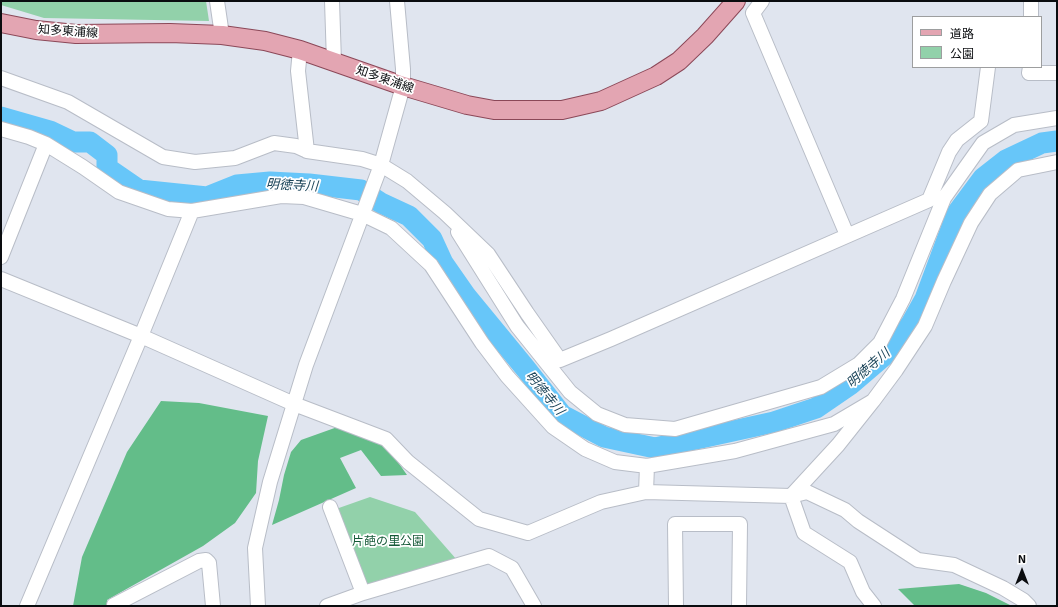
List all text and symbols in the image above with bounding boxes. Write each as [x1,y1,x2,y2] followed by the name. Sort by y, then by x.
[912,16,1042,68] legend
[38,22,98,40] street label: 知多東浦線
[950,26,974,40] text: 道路
[950,46,974,60] text: 公園
[354,62,416,96] street label: 知多東浦線
[266,176,318,194] water label: 明徳寺川
[843,345,893,391] water label: 明徳寺川
[522,368,568,418] water label: 明徳寺川
[352,534,424,548] park label: 片葩の里公園
[1002,551,1042,591] north arrow
[1018,552,1026,565] text: N

